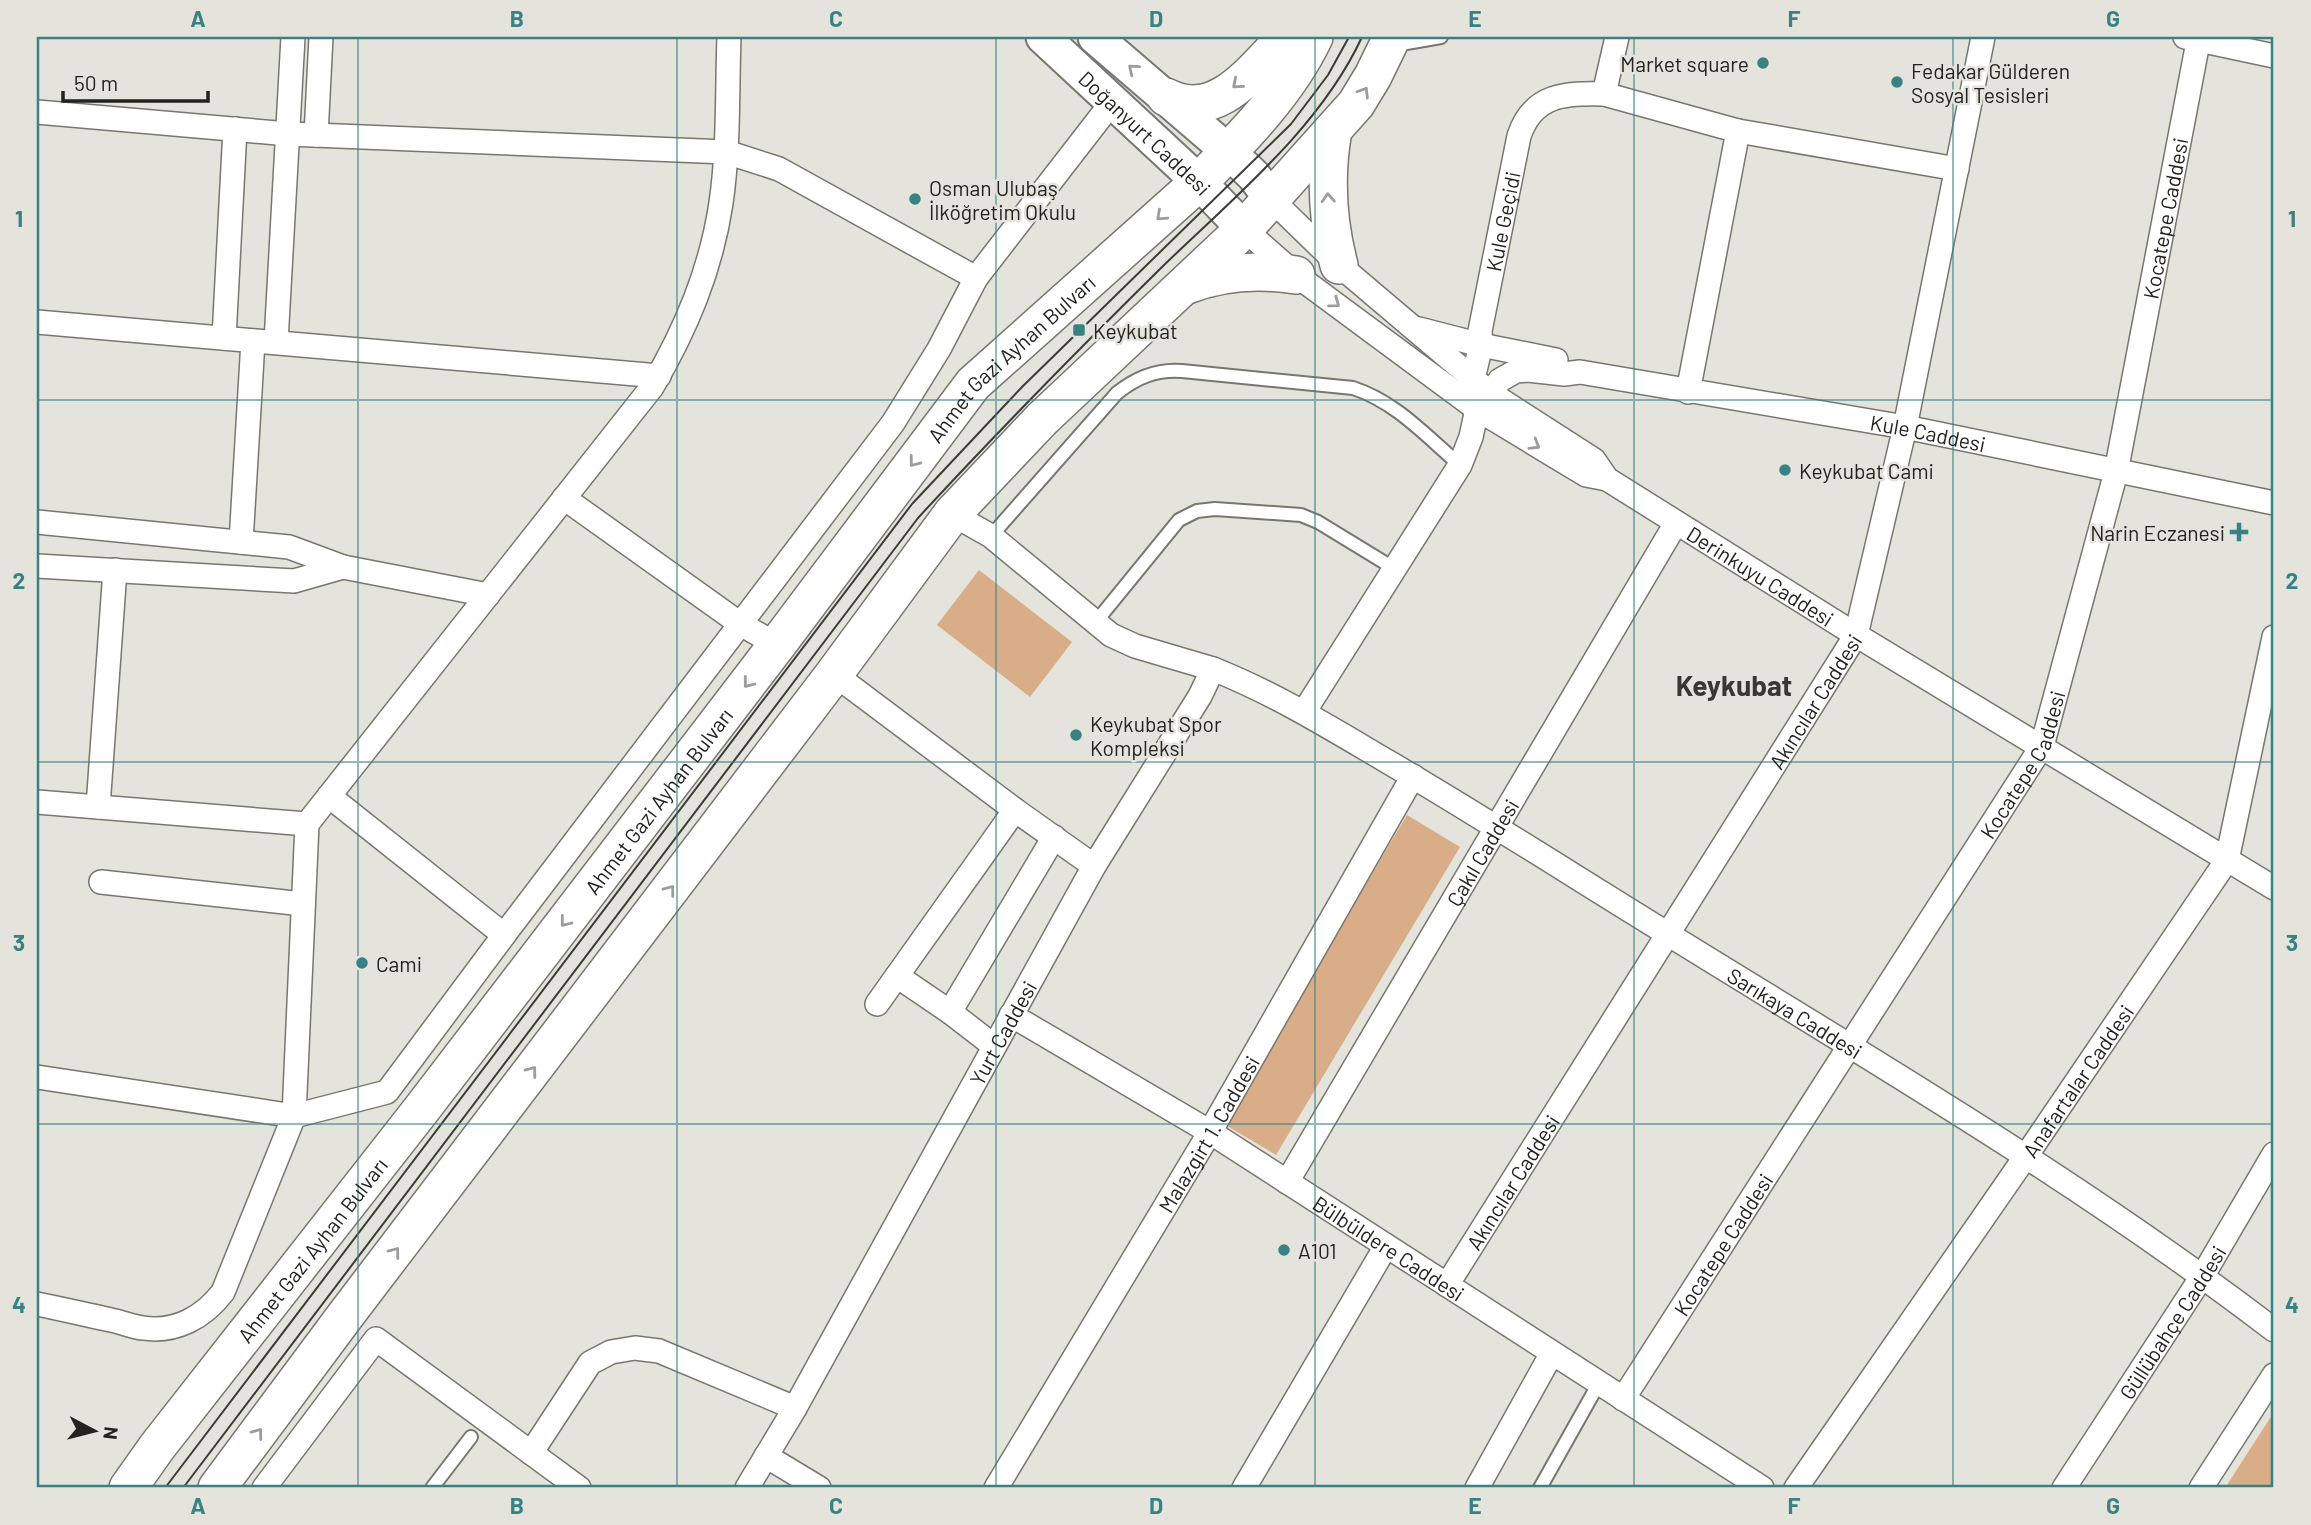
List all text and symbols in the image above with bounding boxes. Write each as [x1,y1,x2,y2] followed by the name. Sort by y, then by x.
[190,4,206,32] text: A
[510,4,524,32] text: B
[829,4,843,32] text: C
[1149,4,1163,32] text: D
[1468,4,1482,32] text: E
[1788,4,1801,32] text: F
[2106,4,2120,32] text: G
[1620,51,1749,76] place label: Market square
[1755,55,1771,71] marker: Market square
[1911,58,2070,107] place label: Fedakar Gülderen Sosyal Tesisleri
[63,60,208,104] scale bar
[1074,65,1217,200] street label: Doğanyurt Caddesi
[1128,65,1141,77] one-way arrow
[74,70,118,95] text: 50 m
[1889,74,1905,90] marker: Fedakar Gülderen Sosyal Tesisleri
[1232,76,1245,88] one-way arrow
[1355,86,1368,99] one-way arrow
[2137,136,2192,301] street label: Kocatepe Caddesi
[1480,169,1524,273] street label: Kule Geçidi
[929,175,1076,224] place label: Osman Ulubaş İlköğretim Okulu
[907,191,923,207] marker: Osman Ulubaş İlköğretim Okulu
[1321,193,1336,204] one-way arrow
[15,204,23,232] text: 1
[2288,204,2296,232] text: 1
[1156,208,1169,220] one-way arrow
[921,269,1099,447] street label: Ahmet Gazi Ayhan Bulvarı
[1327,295,1340,308] one-way arrow
[1093,318,1178,343] place label: Keykubat
[1071,322,1087,338] marker: Keykubat
[1868,409,1988,456] street label: Kule Caddesi
[1528,437,1541,450] one-way arrow
[910,455,923,467] one-way arrow
[1799,458,1934,483] place label: Keykubat Cami
[1777,462,1793,478] marker: Keykubat Cami
[1683,520,1839,631] street label: Derinkuyu Caddesi
[2090,520,2225,545] place label: Narin Eczanesi
[2231,524,2247,540] marker: Narin Eczanesi
[13,566,25,594] text: 2
[2286,566,2298,594] text: 2
[1763,629,1866,773] street label: Akıncılar Caddesi
[1676,668,1792,702] district label: Keykubat
[744,676,757,688] one-way arrow
[1974,688,2069,843] street label: Kocatepe Caddesi
[579,703,737,899] street label: Ahmet Gazi Ayhan Bulvarı
[1090,711,1222,760] place label: Keykubat Spor Kompleksi
[1068,727,1084,743] marker: Keykubat Spor Kompleksi
[1440,794,1523,910] street label: Çakıl Caddesi
[662,885,675,897] one-way arrow
[560,914,573,927] one-way arrow
[13,928,25,956] text: 3
[2286,928,2298,956] text: 3
[376,951,422,976] place label: Cami
[354,955,370,971] marker: Cami
[1723,962,1867,1063] street label: Sarıkaya Caddesi
[963,976,1041,1089] street label: Yurt Caddesi
[2017,1000,2138,1162] street label: Anafartalar Caddesi
[1152,1051,1264,1216] street label: Malazgirt 1. Caddesi
[524,1066,537,1078] one-way arrow
[1460,1110,1564,1254] street label: Akıncılar Caddesi
[232,1152,392,1347] street label: Ahmet Gazi Ayhan Bulvarı
[1668,1168,1777,1320] street label: Kocatepe Caddesi
[1309,1190,1469,1305] street label: Bülbüldere Caddesi
[1298,1238,1337,1263] place label: A101
[2113,1241,2230,1403] street label: Güllübahçe Caddesi
[1276,1242,1292,1258] marker: A101
[386,1247,399,1259] one-way arrow
[12,1290,26,1318] text: 4
[2285,1290,2299,1318] text: 4
[60,1396,130,1466] north arrow
[99,1425,124,1441] text: N
[250,1429,262,1441] one-way arrow
[190,1491,206,1519] text: A
[510,1491,524,1519] text: B
[829,1491,843,1519] text: C
[1149,1491,1163,1519] text: D
[1468,1491,1482,1519] text: E
[1788,1491,1801,1519] text: F
[2106,1491,2120,1519] text: G

